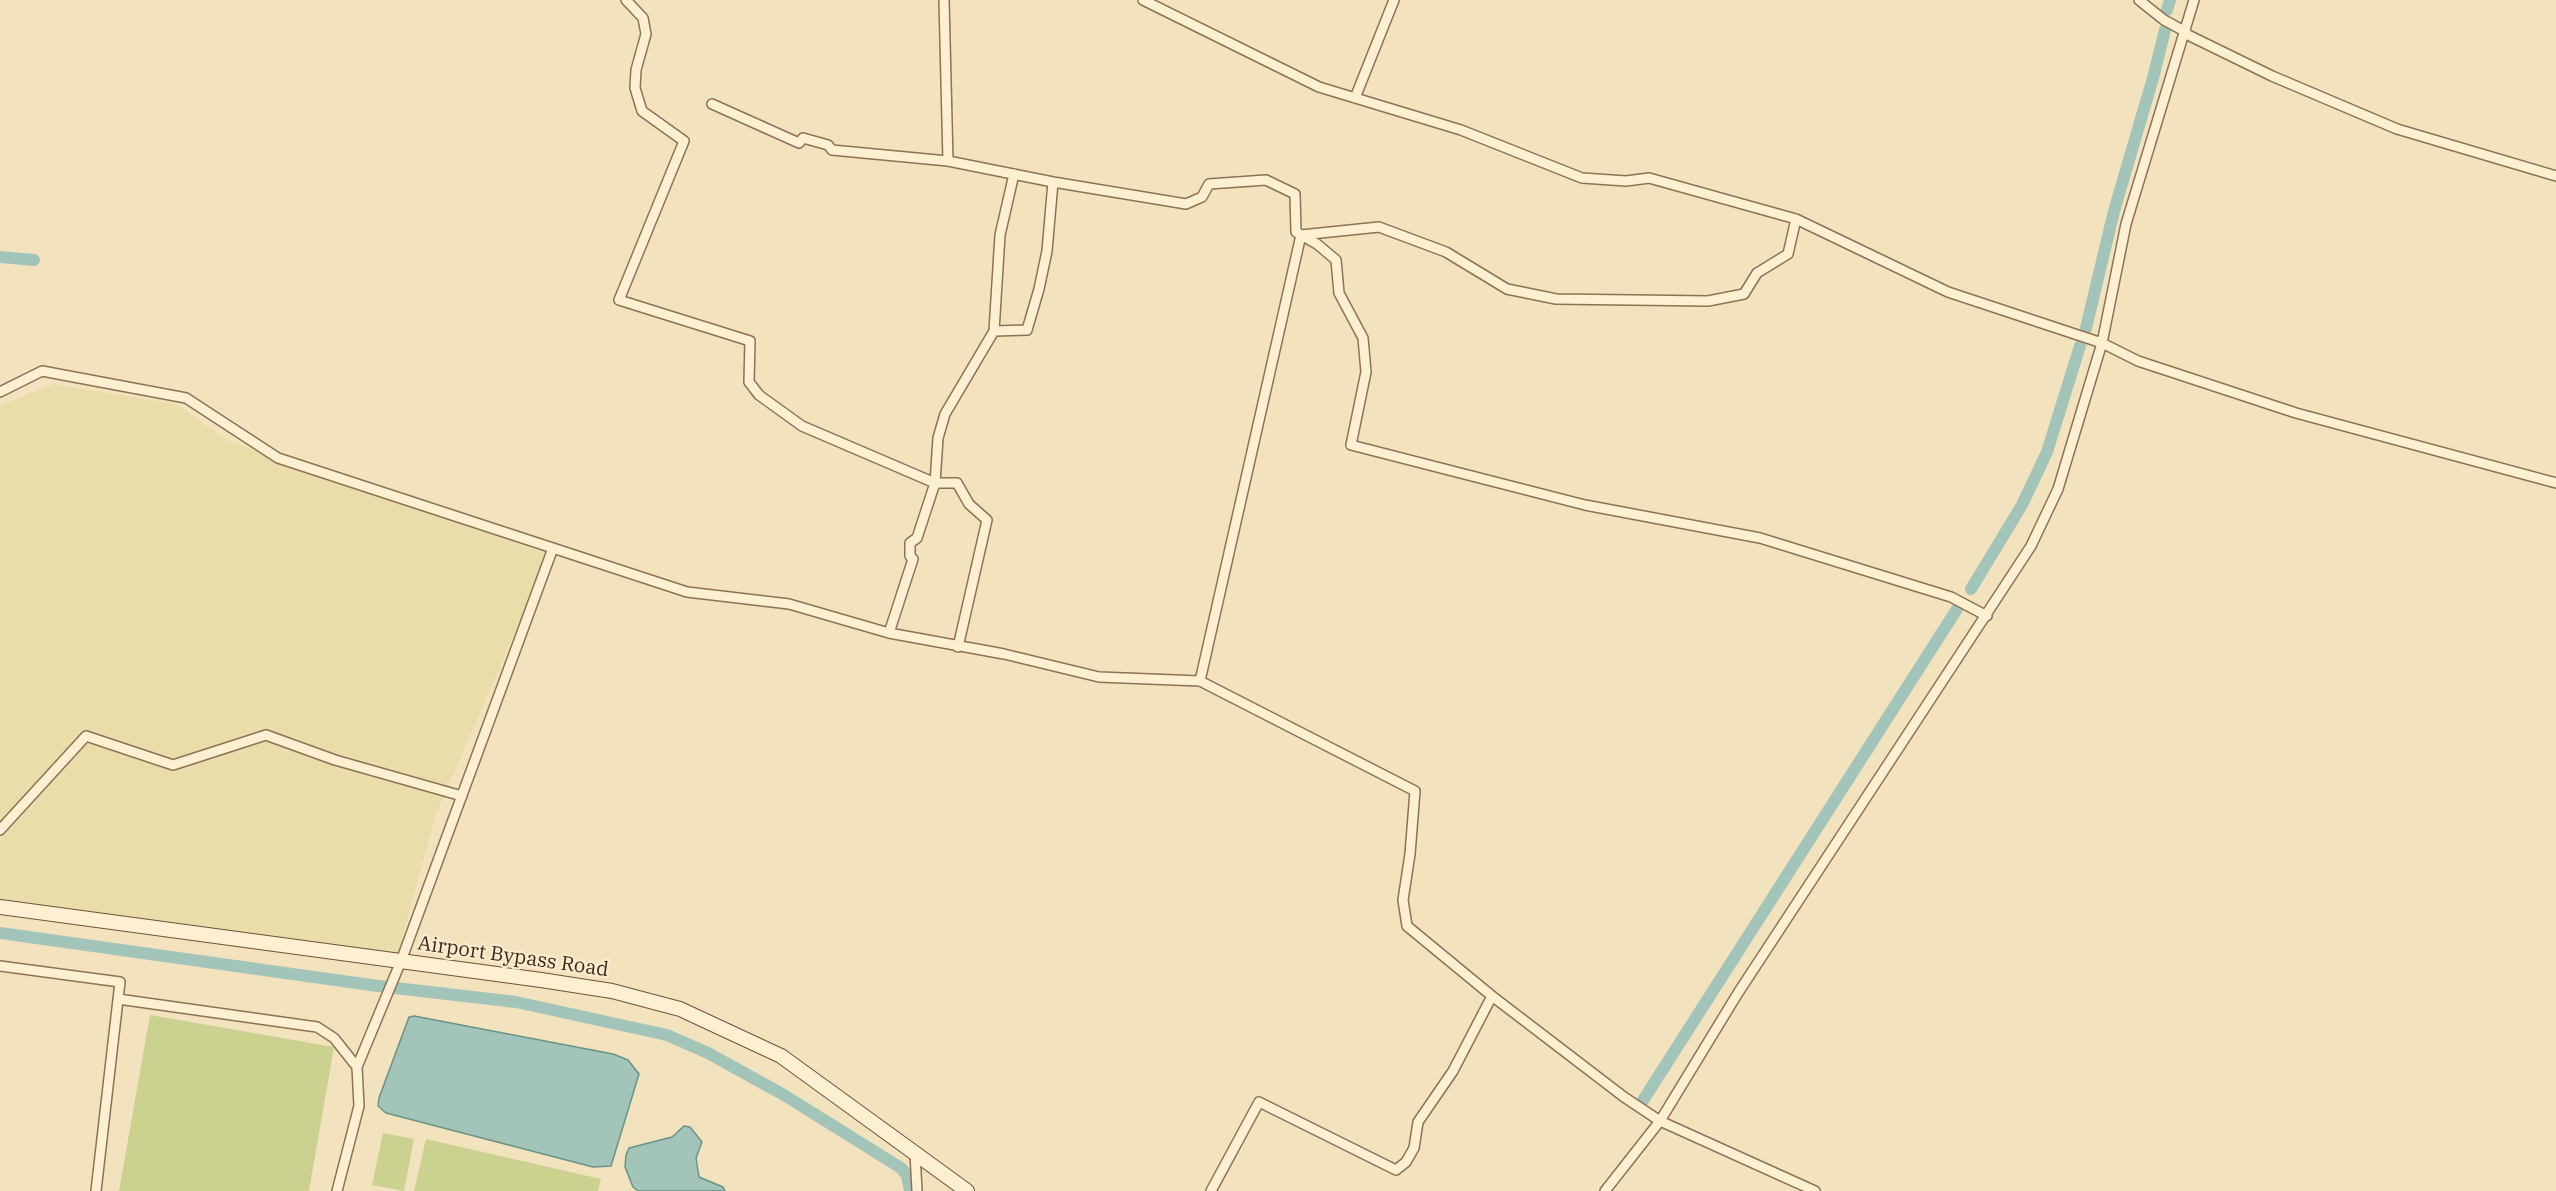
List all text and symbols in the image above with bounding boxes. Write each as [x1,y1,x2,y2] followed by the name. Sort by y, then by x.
[416,932,610,982] street label: Airport Bypass Road

